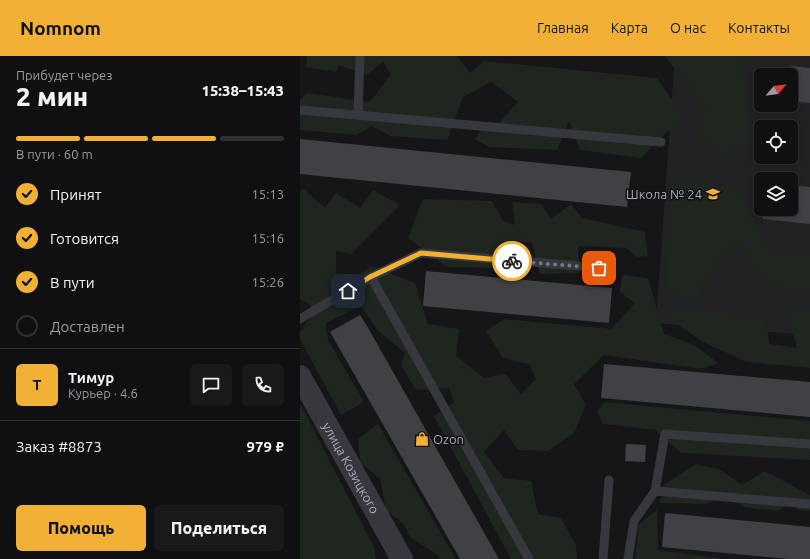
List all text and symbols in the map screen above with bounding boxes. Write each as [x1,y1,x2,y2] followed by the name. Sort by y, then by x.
[20,17,101,39] text: Nomnom
[537,20,589,36] text: Главная
[611,20,648,36] text: Карта
[670,20,706,36] text: О нас
[728,20,790,36] text: Контакты
[16,68,113,82] text: Прибудет через
[754,68,798,112] north arrow
[754,68,798,216] map controls
[16,82,88,111] text: 2 мин
[201,82,284,99] text: 15:38–15:43
[754,120,798,164] button: locate
[16,147,93,161] text: В пути · 60 m
[754,172,798,216] button: layers
[16,183,38,205] icon: check
[50,186,102,203] text: Принят
[705,186,721,202] school or university icon: Школа № 24
[251,187,284,201] text: 15:13
[626,187,702,201] place label: Школа № 24
[16,227,38,249] icon: check
[50,230,119,247] text: Готовится
[251,231,284,245] text: 15:16
[492,241,532,281] courier
[501,250,523,272] icon: bike
[582,251,616,285] pin
[588,257,610,279] icon: bag
[16,271,38,293] icon: check
[50,274,95,291] text: В пути
[331,274,365,308] pin
[251,275,284,289] text: 15:26
[337,280,359,302] icon: home
[50,318,125,335] text: Доставлен
[190,364,232,406] button: chat
[242,364,284,406] button: phone
[68,369,114,386] text: Тимур
[32,376,42,393] text: Т
[68,386,138,400] text: Курьер · 4.6
[320,420,382,516] street label: улица Козицкого
[414,431,430,447] shop icon: Ozon
[433,432,464,446] place label: Ozon
[16,438,102,455] text: Заказ #8873
[247,438,284,455] text: 979 ₽
[16,505,146,551] button: Помощь
[154,505,284,551] button: Поделиться

